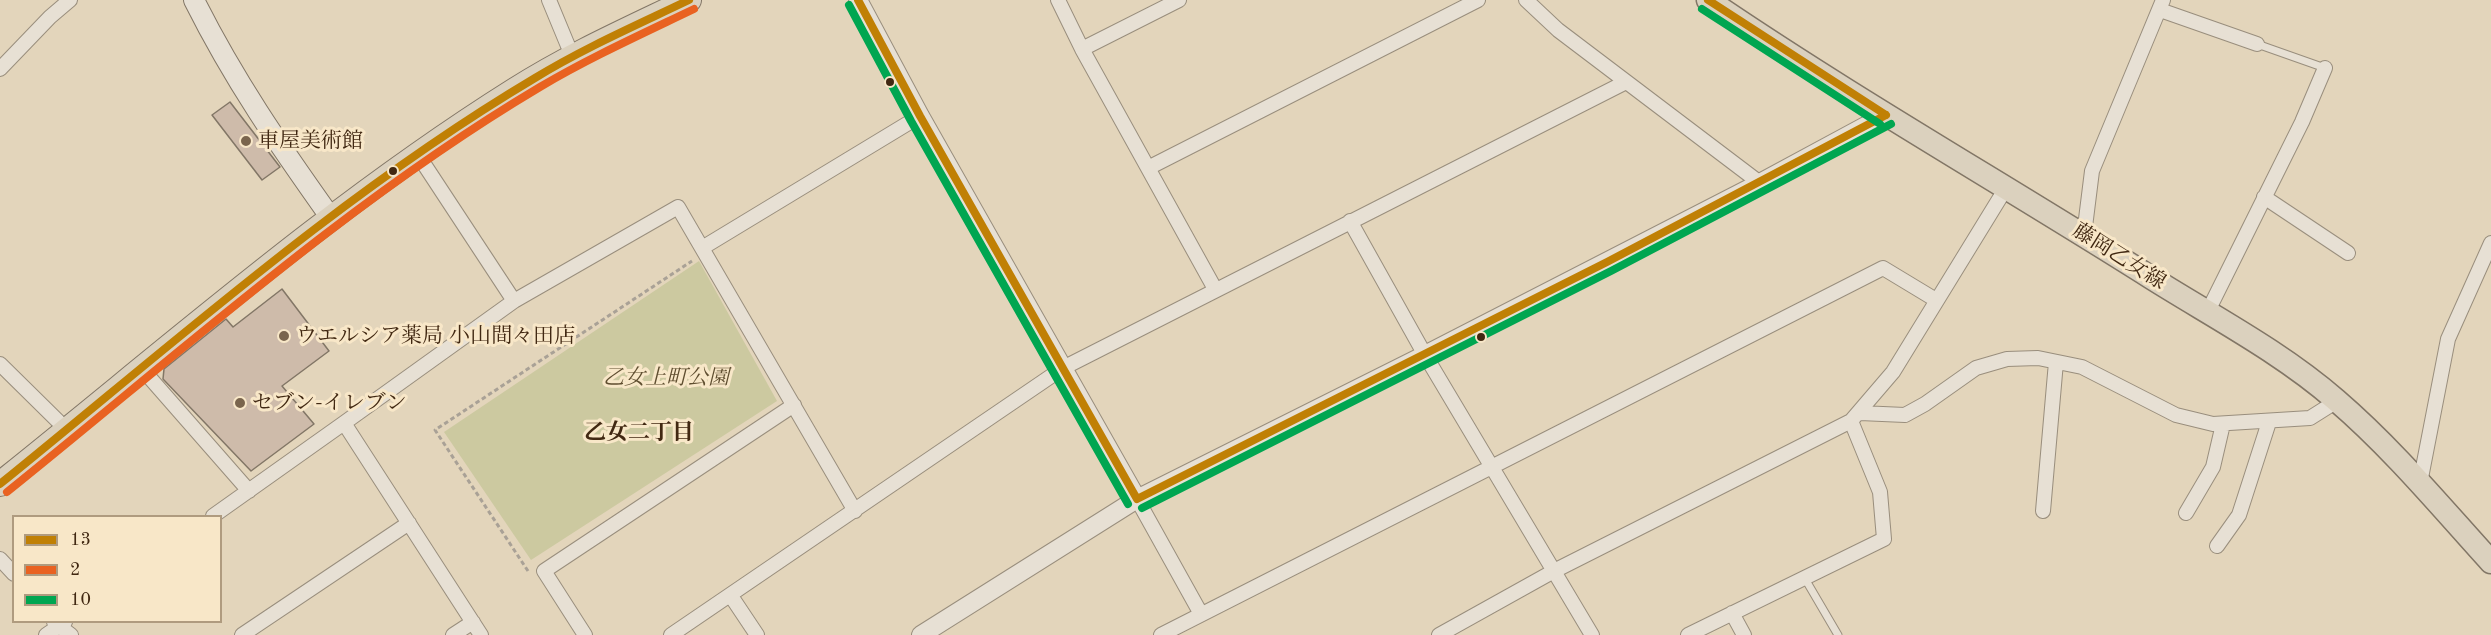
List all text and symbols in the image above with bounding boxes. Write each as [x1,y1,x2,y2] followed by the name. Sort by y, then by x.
[884,76,896,88] unlabelled marker
[258,128,363,154] place label: 車屋美術館
[239,134,253,148] marker: 車屋美術館
[387,165,399,177] unlabelled marker
[2068,218,2170,296] street label: 藤岡乙女線
[296,323,575,349] place label: ウエルシア薬局 小山間々田店
[277,329,291,343] marker: ウエルシア薬局 小山間々田店
[1475,331,1487,343] unlabelled marker
[603,365,729,391] park label: 乙女上町公園
[252,390,407,416] place label: セブン-イレブン
[233,396,247,410] marker: セブン-イレブン
[584,420,694,446] district label: 乙女二丁目
[12,515,222,623] legend
[70,531,91,549] text: 13
[70,561,80,579] text: 2
[70,591,91,609] text: 10

